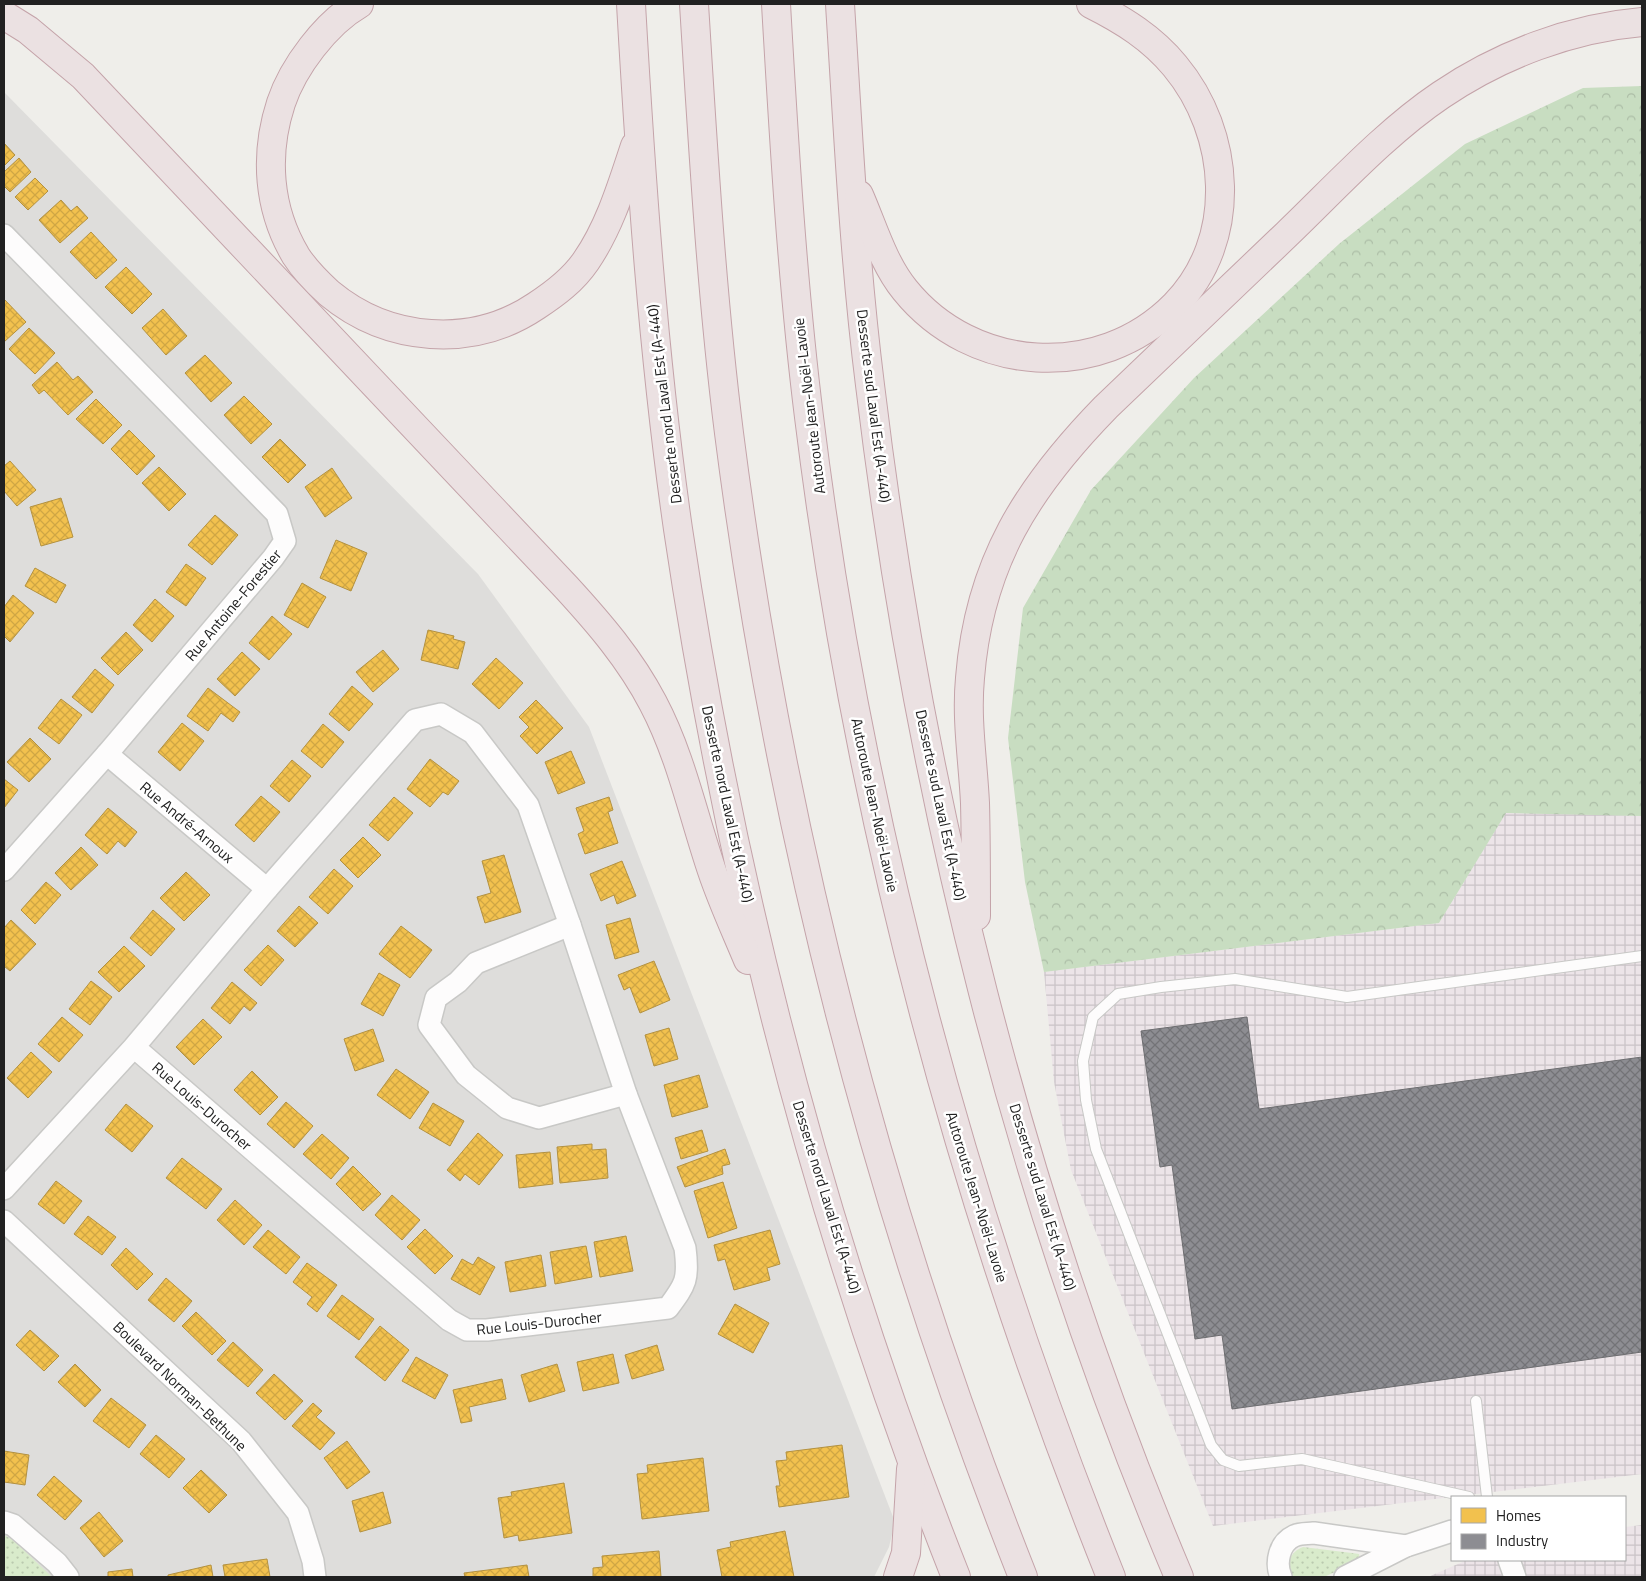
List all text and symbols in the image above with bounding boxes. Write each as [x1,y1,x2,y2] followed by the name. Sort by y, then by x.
[640,303,688,505] street label: Desserte nord Laval Est (A-440)
[851,308,897,504] street label: Desserte sud Laval Est (A-440)
[787,317,831,495] street label: Autoroute Jean-Noël-Lavoie
[179,544,287,666] street label: Rue Antoine-Forestier
[696,703,760,905] street label: Desserte nord Laval Est (A-440)
[910,707,972,903] street label: Desserte sud Laval Est (A-440)
[845,716,905,894] street label: Autoroute Jean-Noël-Lavoie
[135,776,239,869] street label: Rue André-Arnoux
[147,1056,257,1156] street label: Rue Louis-Durocher
[787,1098,867,1296] street label: Desserte nord Laval Est (A-440)
[1004,1101,1082,1293] street label: Desserte sud Laval Est (A-440)
[940,1109,1014,1285] street label: Autoroute Jean-Noël-Lavoie
[475,1305,603,1341] street label: Rue Louis-Durocher
[108,1316,252,1456] street label: Boulevard Norman-Bethune
[1451,1496,1626,1561] legend
[1496,1504,1541,1527] text: Homes
[1496,1529,1548,1552] text: Industry

